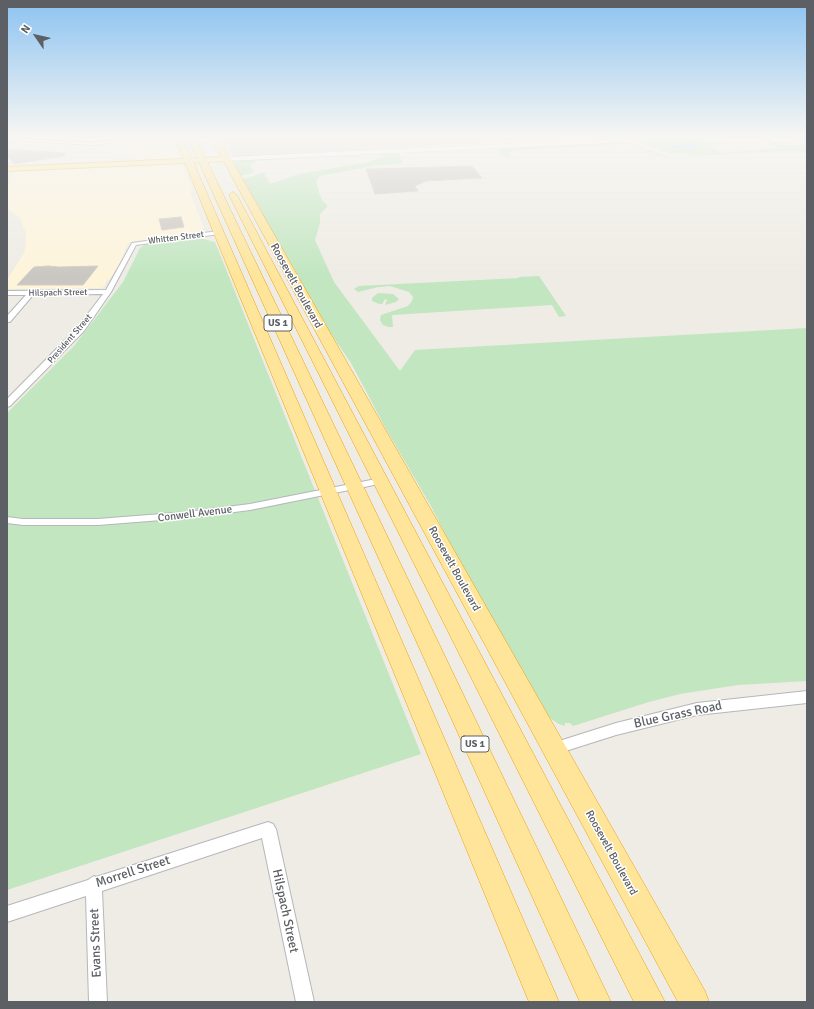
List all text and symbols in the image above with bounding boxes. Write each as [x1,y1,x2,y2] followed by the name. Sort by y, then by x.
[16,16,56,56] north arrow
[18,22,33,36] text: N
[148,229,204,247] street label: Whitten Street
[267,241,325,331] street label: Roosevelt Boulevard
[28,287,88,299] street label: Hilspach Street
[46,312,94,366] street label: President Street
[264,315,292,331] road number: US 1
[157,503,233,525] street label: Conwell Avenue
[425,524,483,614] street label: Roosevelt Boulevard
[633,698,723,732] street label: Blue Grass Road
[461,736,489,752] road number: US 1
[582,808,640,898] street label: Roosevelt Boulevard
[94,853,172,891] street label: Morrell Street
[269,868,301,954] street label: Hilspach Street
[87,908,105,978] street label: Evans Street

